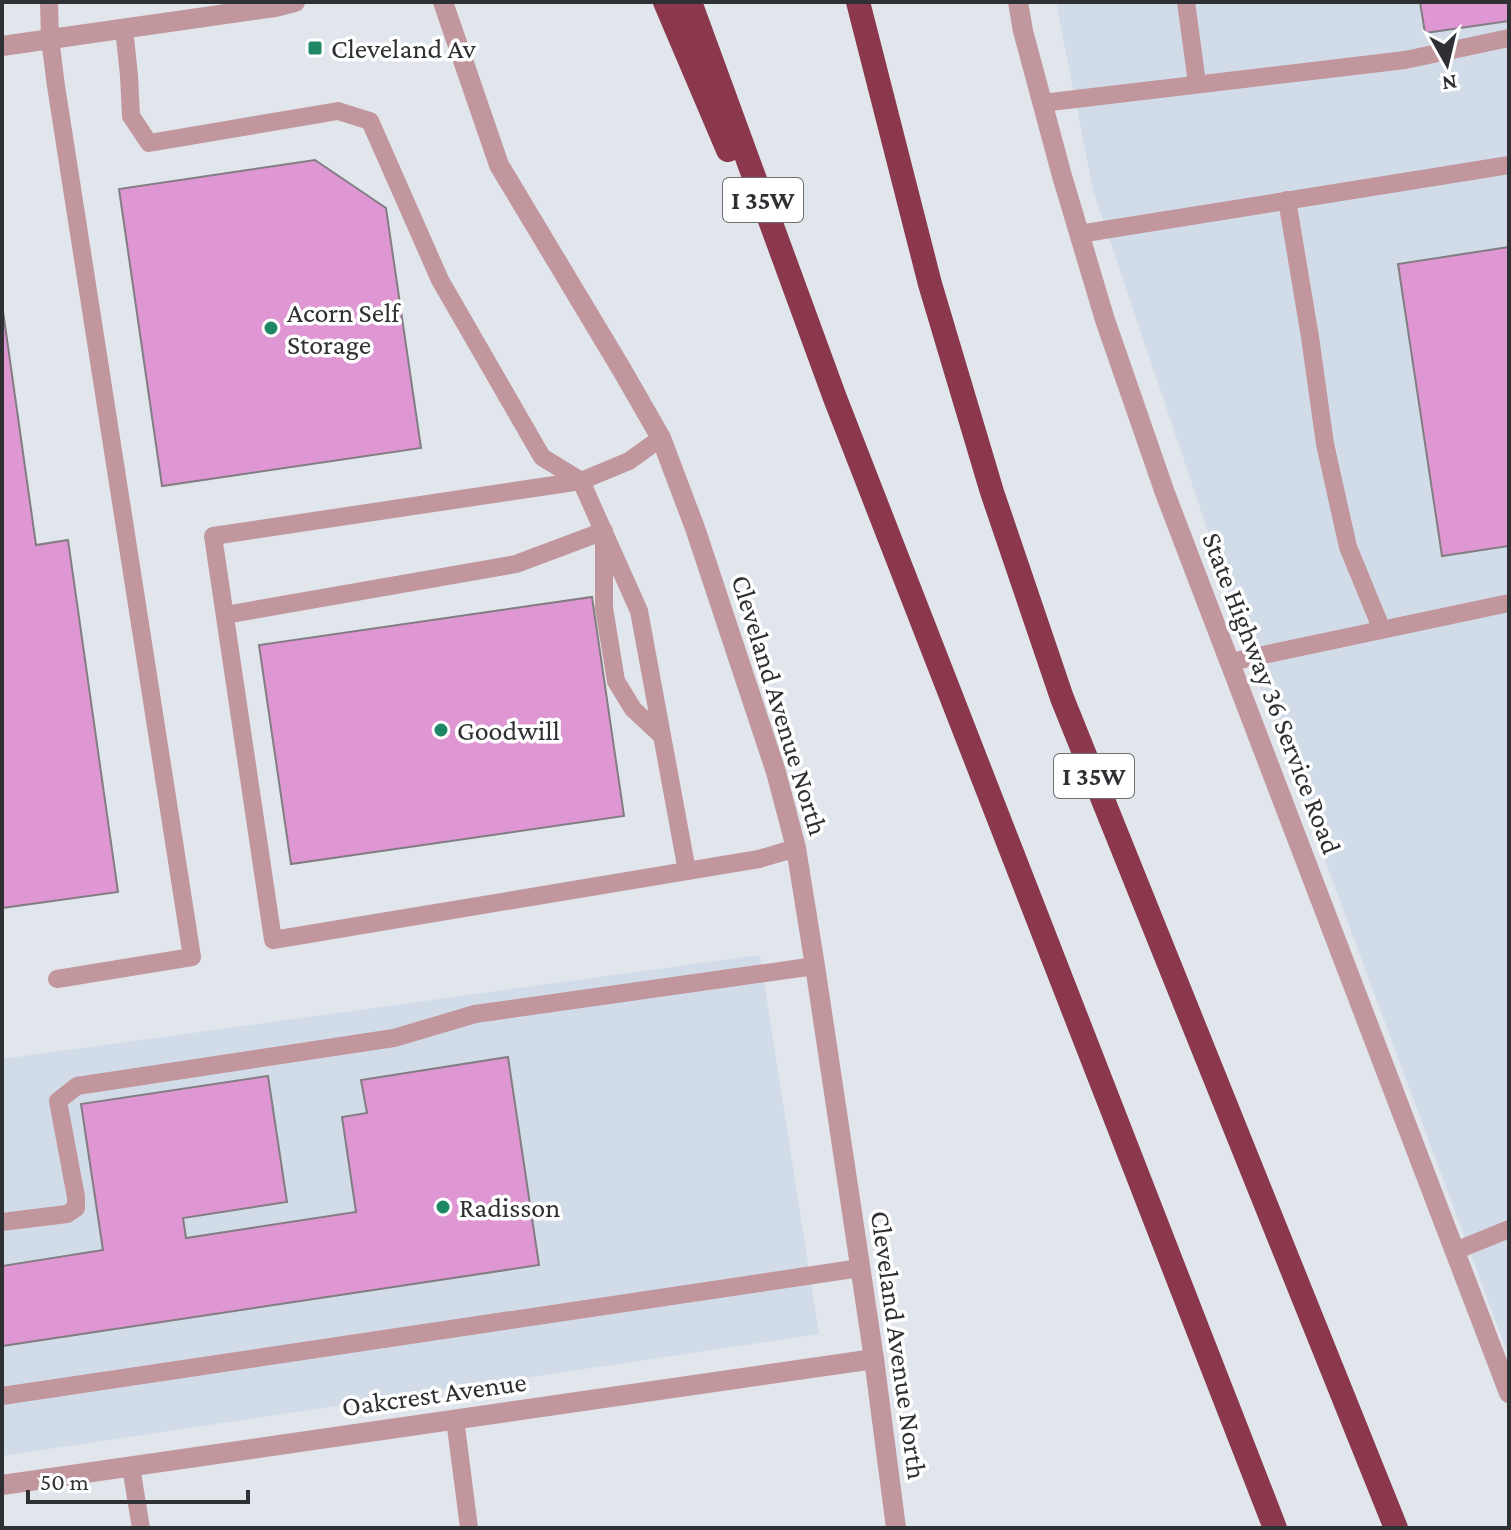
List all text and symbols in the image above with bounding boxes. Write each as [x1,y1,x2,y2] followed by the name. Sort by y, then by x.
[1407,24,1487,104] north arrow
[331,33,477,64] place label: Cleveland Av
[306,39,324,57] marker: Cleveland Av
[1441,70,1459,97] text: N
[723,178,803,222] road number: I 35W
[287,297,401,360] place label: Acorn Self Storage
[262,319,280,337] marker: Acorn Self Storage
[1196,528,1348,858] street label: State Highway 36 Service Road
[726,571,834,839] street label: Cleveland Avenue North
[457,715,560,746] place label: Goodwill
[432,721,450,739] marker: Goodwill
[1054,754,1134,798] road number: I 35W
[459,1192,560,1223] place label: Radisson
[434,1198,452,1216] marker: Radisson
[865,1209,933,1481] street label: Cleveland Avenue North
[340,1366,528,1422] street label: Oakcrest Avenue
[28,1454,248,1504] scale bar
[40,1468,89,1495] text: 50 m

